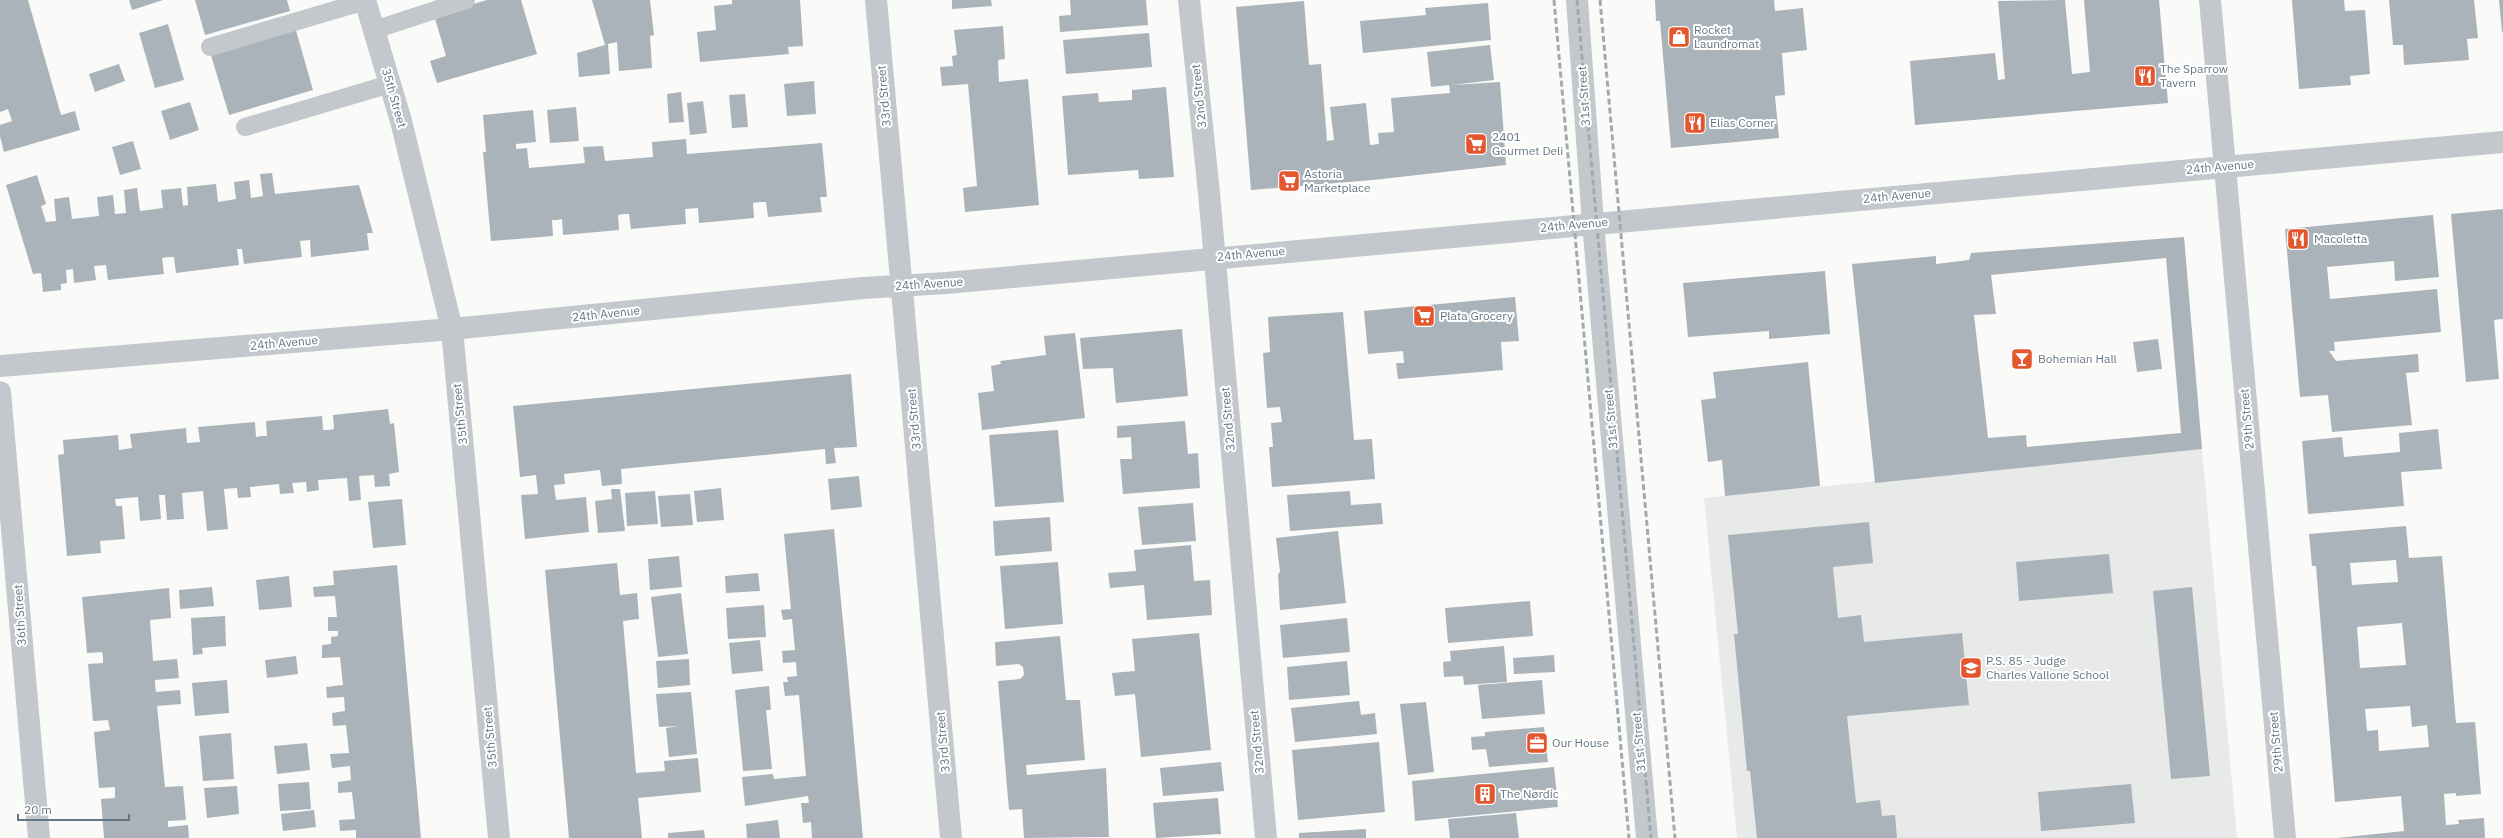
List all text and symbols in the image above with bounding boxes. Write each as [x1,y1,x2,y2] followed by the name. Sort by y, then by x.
[1694,22,1759,51] place label: Rocket Laundromat
[1666,24,1692,50] shop icon: Rocket Laundromat
[2160,61,2228,90] place label: The Sparrow Tavern
[1188,63,1209,129] street label: 32nd Street
[2132,63,2158,89] restaurant icon: The Sparrow Tavern
[873,65,894,127] street label: 33rd Street
[379,66,410,129] street label: 35th Street
[1574,66,1593,127] street label: 31st Street
[1682,110,1708,136] restaurant icon: Elias Corner
[1710,115,1775,130] place label: Elias Corner
[1492,129,1563,158] place label: 2401 Gourmet Deli
[1463,131,1489,157] supermarket icon: 2401 Gourmet Deli
[2185,156,2255,177] street label: 24th Avenue
[1304,166,1371,195] place label: Astoria Marketplace
[1276,168,1302,194] supermarket icon: Astoria Marketplace
[1862,185,1932,206] street label: 24th Avenue
[1539,214,1609,235] street label: 24th Avenue
[2285,226,2311,252] restaurant icon: Macoletta
[2314,231,2368,246] place label: Macoletta
[1216,243,1286,264] street label: 24th Avenue
[894,274,964,293] street label: 24th Avenue
[571,302,641,325] street label: 24th Avenue
[1411,303,1437,329] supermarket icon: Plata Grocery
[1440,308,1513,323] place label: Plata Grocery
[249,332,319,353] street label: 24th Avenue
[2009,346,2035,372] bar icon: Bohemian Hall
[2038,351,2117,366] place label: Bohemian Hall
[449,383,470,445] street label: 35th Street
[1217,387,1238,452] street label: 32nd Street
[903,388,924,450] street label: 33rd Street
[1600,388,1621,450] street label: 31st Street
[2236,388,2257,450] street label: 29th Street
[10,584,29,646] street label: 36th Street
[1986,653,2109,682] place label: P.S. 85 - Judge Charles Vallone School
[1958,655,1984,681] school or university icon: P.S. 85 - Judge Charles Vallone School
[479,706,500,768] street label: 35th Street
[1246,710,1267,775] street label: 32nd Street
[932,711,953,773] street label: 33rd Street
[1628,711,1649,773] street label: 31st Street
[2265,711,2286,773] street label: 29th Street
[1524,730,1550,756] office icon: Our House
[1552,735,1609,750] place label: Our House
[1472,781,1498,807] building icon: The Nørdic
[1500,786,1559,801] place label: The Nørdic
[18,796,129,822] scale bar
[24,802,52,817] text: 20 m

